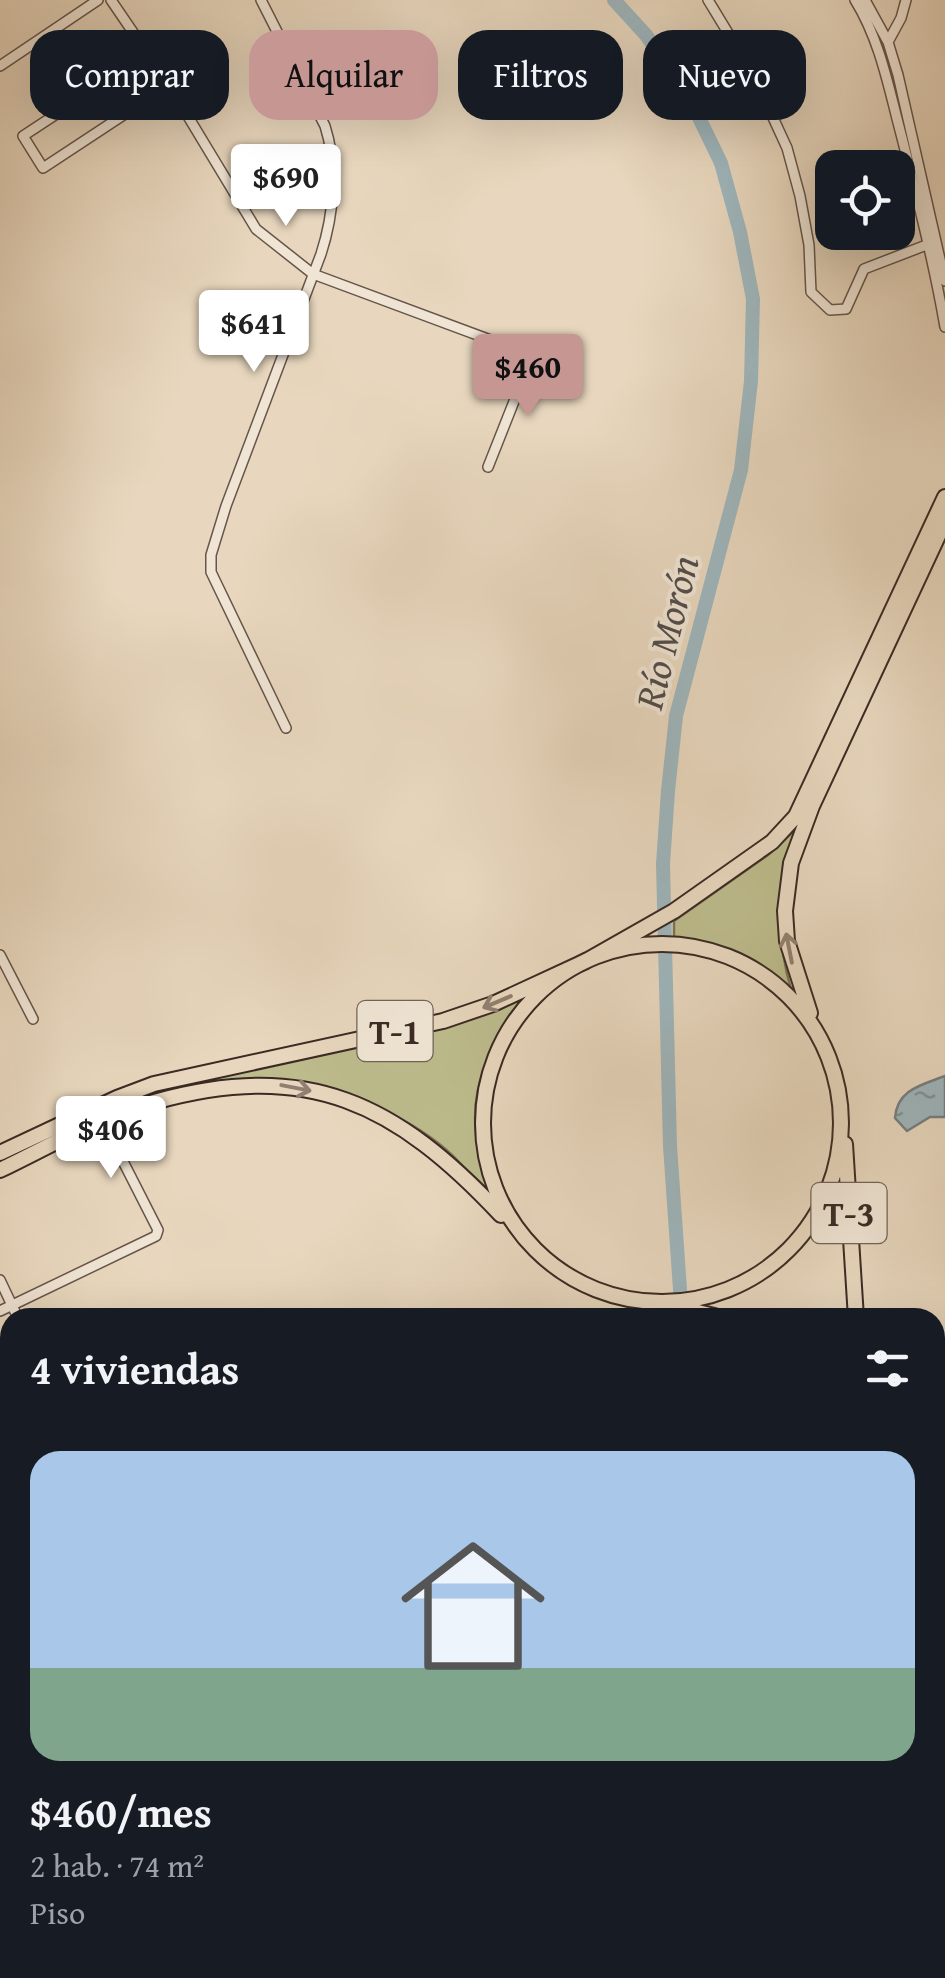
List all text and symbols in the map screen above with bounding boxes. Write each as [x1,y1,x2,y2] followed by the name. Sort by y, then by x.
[30,30,229,120] chip: Comprar
[249,30,438,120] chip: Alquilar
[458,30,623,120] chip: Filtros
[643,30,806,120] chip: Nuevo
[227,144,345,229] pin: $690
[815,150,915,250] map controls
[815,150,915,250] button: locate
[253,153,319,200] text: $690
[195,290,313,375] pin: $641
[221,299,287,346] text: $641
[469,334,587,419] pin: $460
[495,343,561,390] text: $460
[618,549,714,716] water label: Río Morón
[779,932,798,965] one-way arrow
[482,994,513,1012] one-way arrow
[358,1001,432,1061] road number: T-1
[280,1079,312,1098] one-way arrow
[52,1096,170,1181] pin: $406
[78,1105,144,1152] text: $406
[812,1183,886,1243] road number: T-3
[30,1338,239,1399] text: 4 viviendas
[860,1341,915,1396] icon: filters
[383,1516,563,1696] icon: home
[30,1781,212,1842] text: $460/mes
[30,1842,204,1889] text: 2 hab. · 74 m²
[30,1889,85,1936] text: Piso

